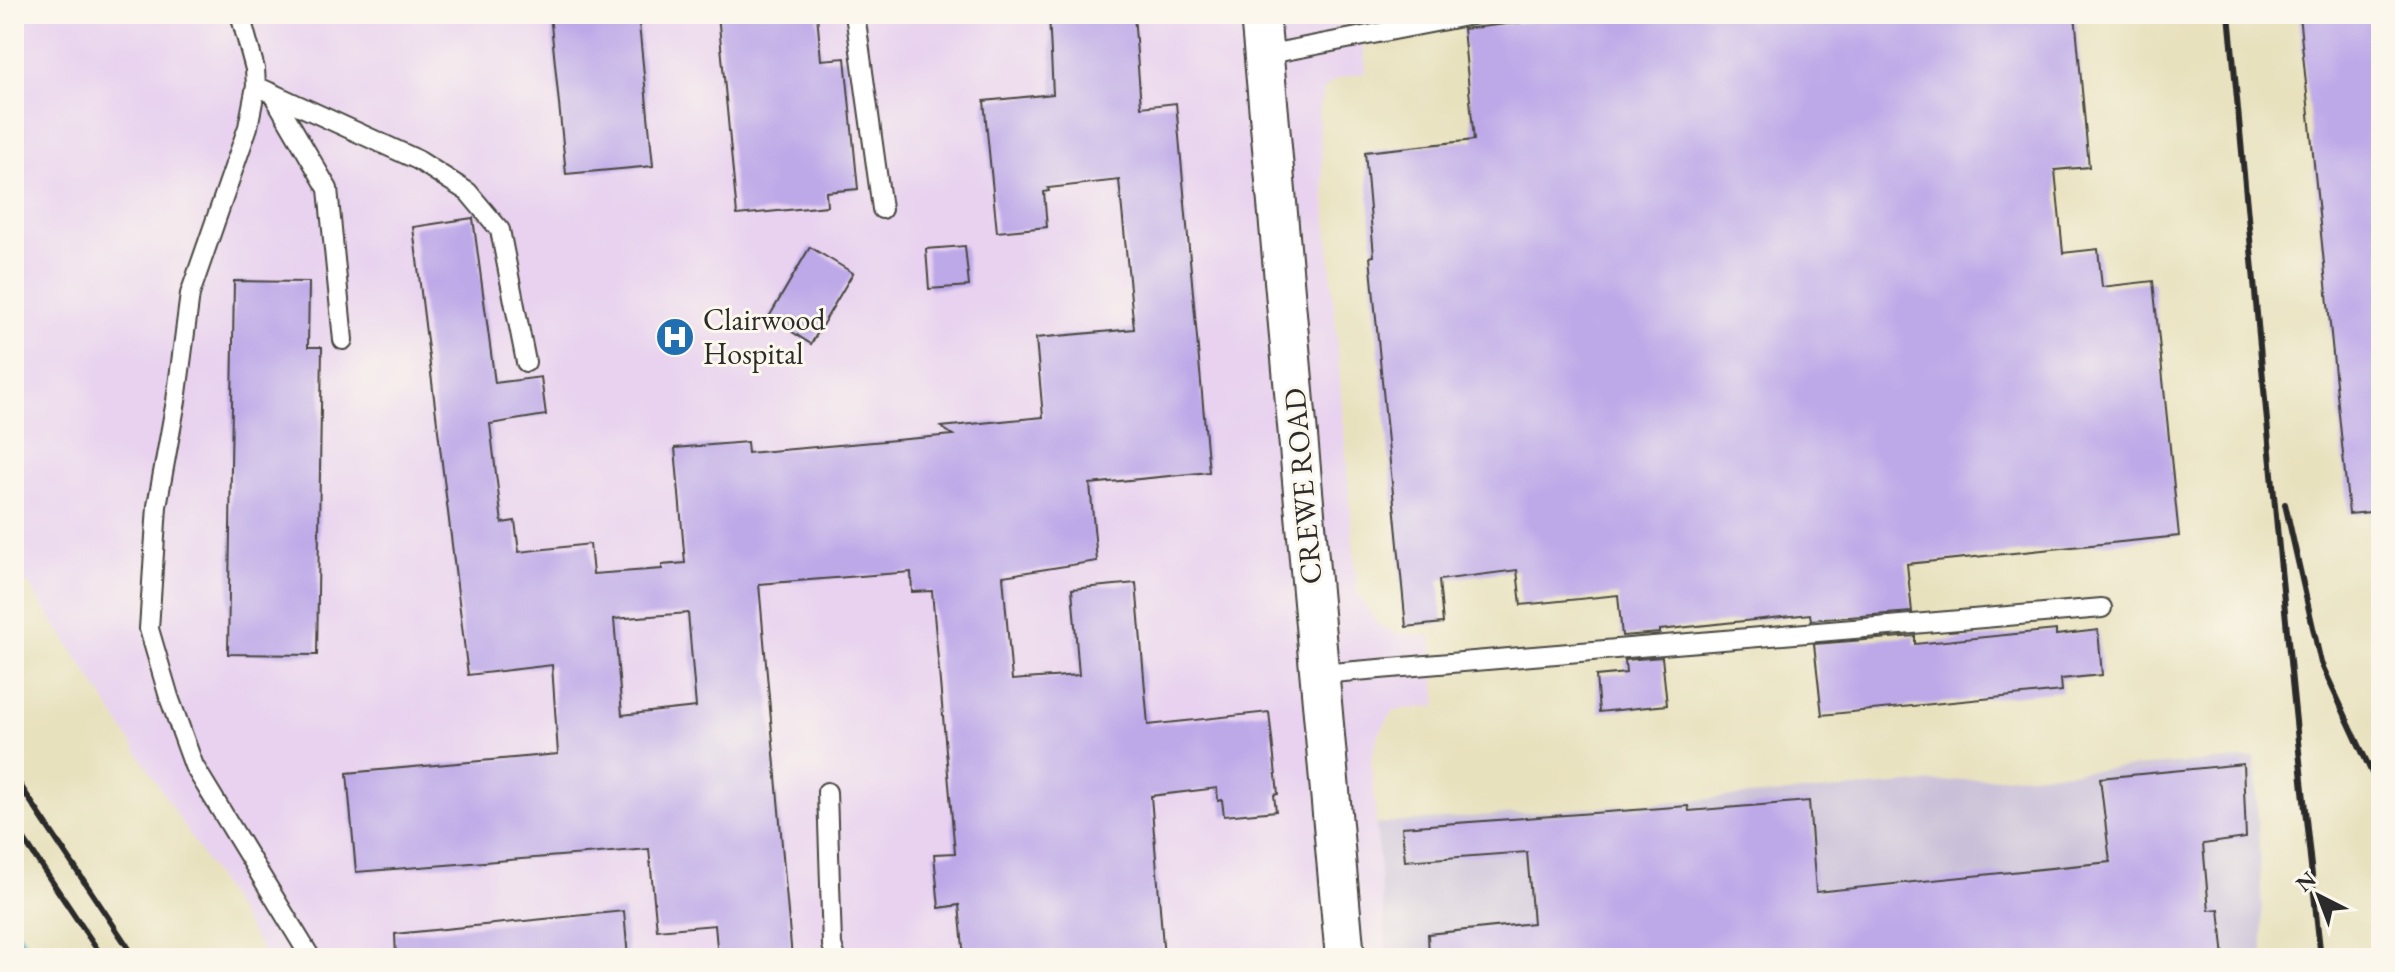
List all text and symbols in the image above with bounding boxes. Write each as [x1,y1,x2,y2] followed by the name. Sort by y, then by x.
[703,300,826,373] place label: Clairwood Hospital
[654,316,696,358] hospital icon: Clairwood Hospital
[1275,386,1331,586] street label: CREWE ROAD
[2279,856,2359,936] north arrow
[2290,865,2322,898] text: N

